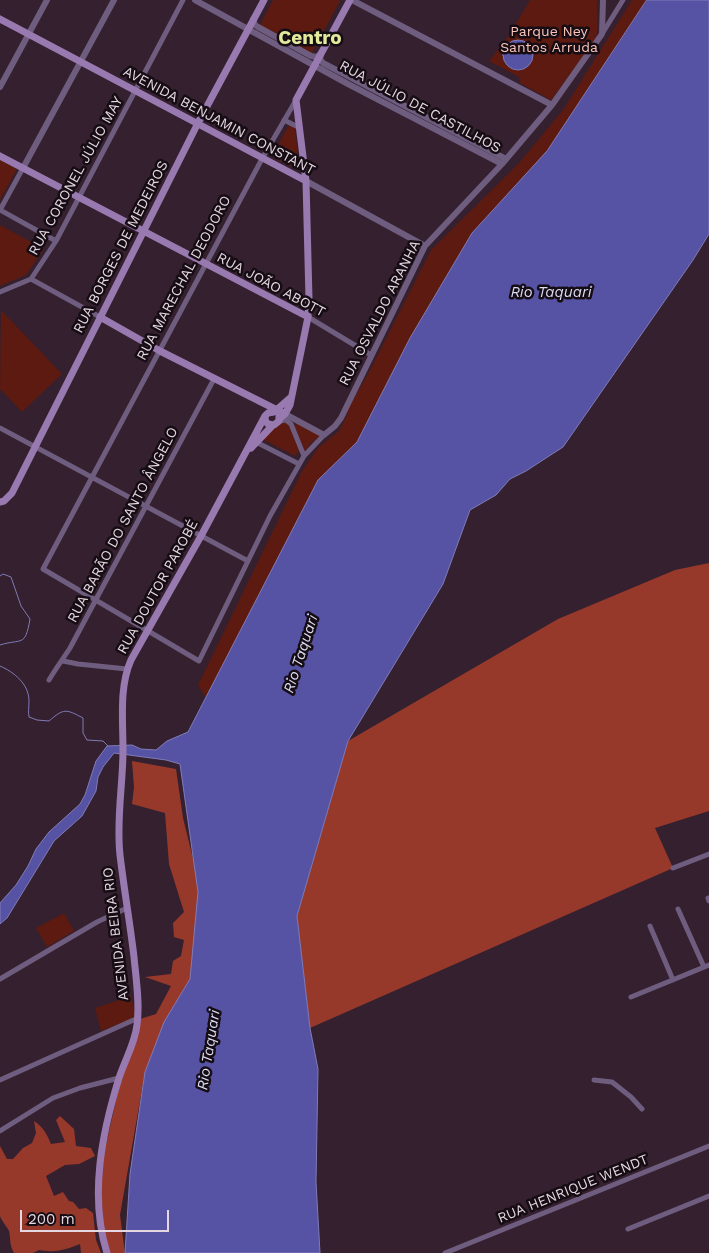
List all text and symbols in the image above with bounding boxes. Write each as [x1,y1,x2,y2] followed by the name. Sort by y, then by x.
[500,24,598,56] park label: Parque Ney Santos Arruda
[278,27,342,49] district label: Centro
[336,57,504,157] street label: RUA JÚLIO DE CASTILHOS
[120,63,318,179] street label: AVENIDA BENJAMIN CONSTANT
[25,94,127,258] street label: RUA CORONEL JÚLIO MAY
[70,158,172,336] street label: RUA BORGES DE MEDEIROS
[133,193,235,363] street label: RUA MARECHAL DEODORO
[336,237,424,389] street label: RUA OSVALDO ARANHA
[214,249,328,321] street label: RUA JOÃO ABOTT
[510,284,592,302] water label: Rio Taquari
[64,424,182,626] street label: RUA BARÃO DO SANTO ÂNGELO
[114,517,202,657] street label: RUA DOUTOR PAROBÉ
[280,613,322,695] water label: Rio Taquari
[99,866,133,1002] street label: AVENIDA BEIRA RIO
[194,1008,224,1092] water label: Rio Taquari
[495,1151,651,1227] street label: RUA HENRIQUE WENDT
[22,1200,171,1232] scale bar
[28,1210,75,1228] text: 200 m

